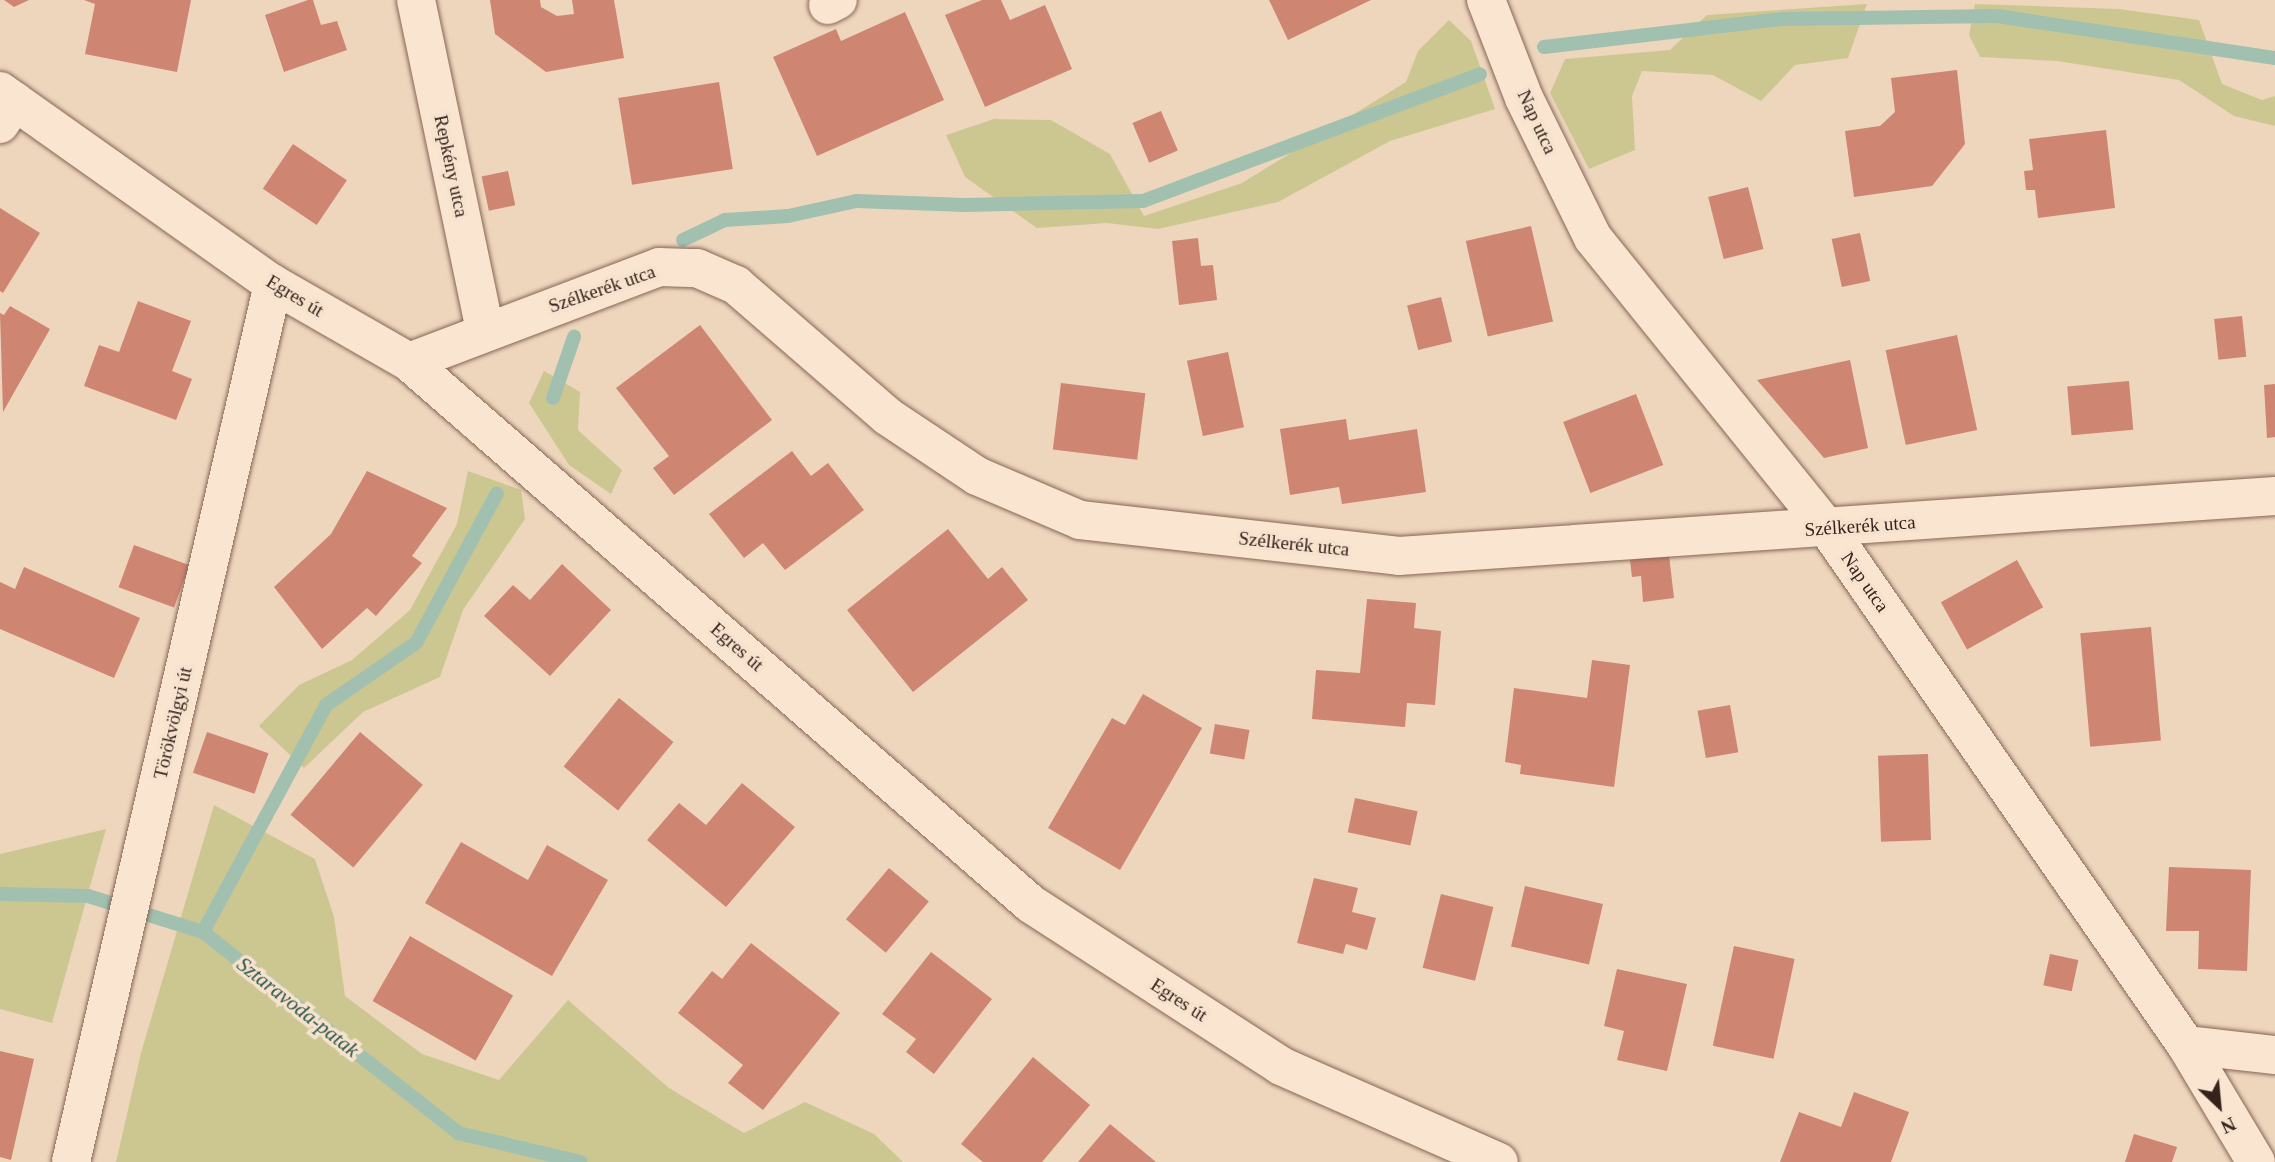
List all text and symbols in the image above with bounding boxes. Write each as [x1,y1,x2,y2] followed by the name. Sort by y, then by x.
[1512,86,1562,158] street label: Nap utca
[429,113,473,219] street label: Repkény utca
[546,260,658,318] street label: Szélkerék utca
[262,270,328,322] street label: Egres út
[1804,511,1916,541] street label: Szélkerék utca
[1237,527,1351,561] street label: Szélkerék utca
[1836,548,1894,616] street label: Nap utca
[706,618,768,676] street label: Egres út
[149,665,197,781] street label: Törökvölgyi út
[232,951,364,1063] water label: Sztaravoda-patak
[1146,973,1212,1027] street label: Egres út
[2184,1071,2254,1141] north arrow
[2218,1113,2239,1138] text: N

